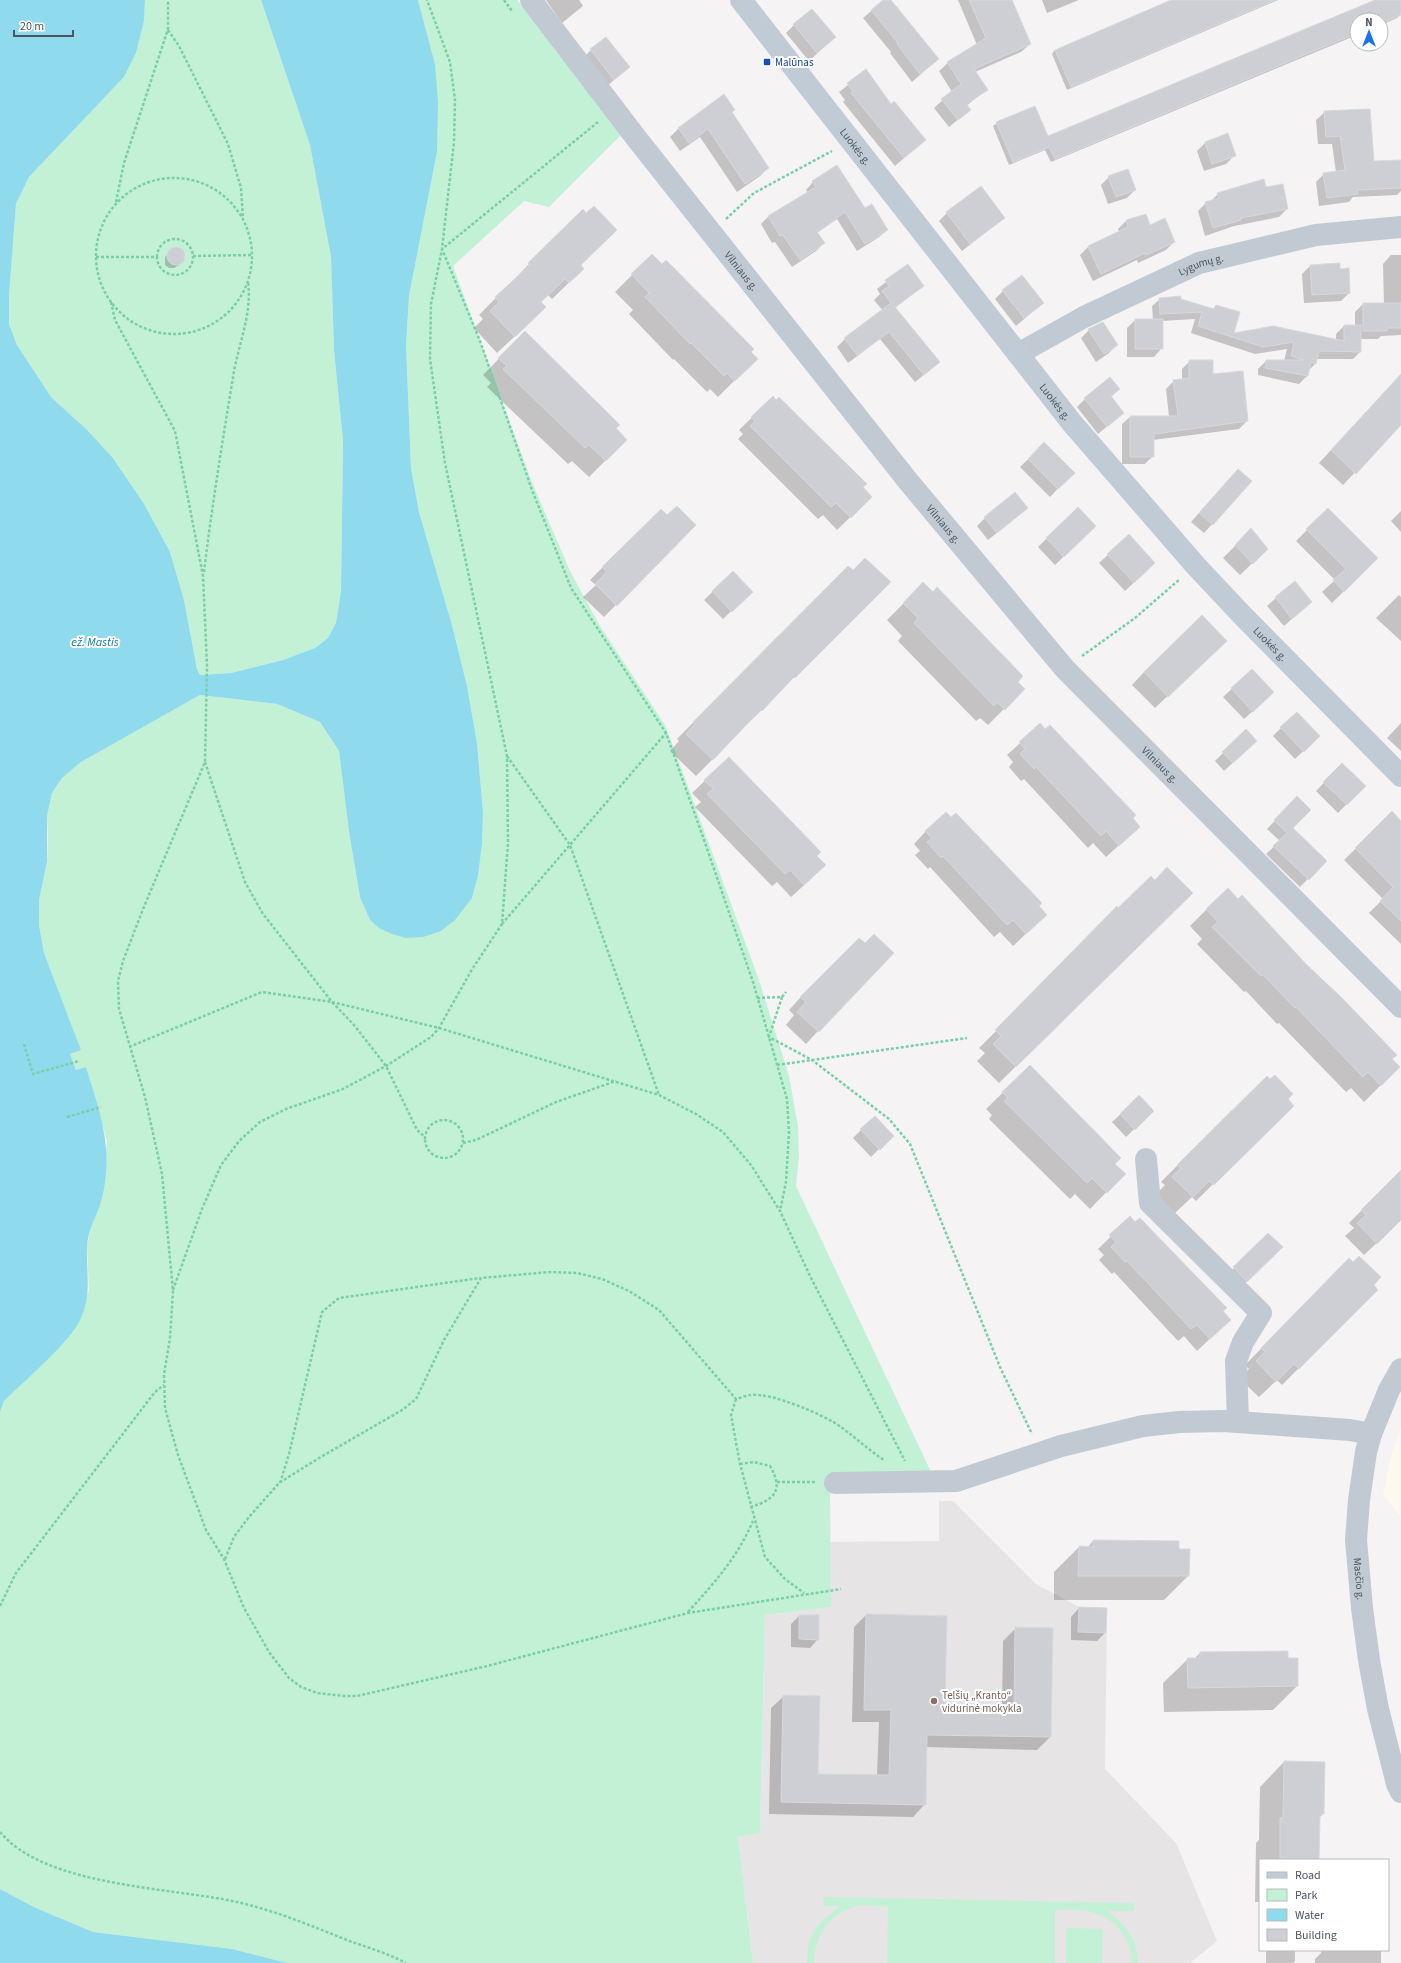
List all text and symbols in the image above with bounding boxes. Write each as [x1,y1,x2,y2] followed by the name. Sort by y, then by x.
[14,12,73,38] scale bar
[1349,12,1389,52] north arrow
[1365,15,1373,30] text: N
[20,18,44,35] text: 20 m
[775,55,814,70] place label: Malūnas
[762,57,772,67] marker: Malūnas
[836,125,875,168] street label: Luokės g.
[721,248,762,294] street label: Vilniaus g.
[1176,250,1225,279] street label: Lygumų g.
[1036,380,1075,423] street label: Luokės g.
[923,501,965,547] street label: Vilniaus g.
[1250,623,1291,665] street label: Luokės g.
[71,634,119,651] water label: ež. Mastis
[1138,743,1182,787] street label: Vilniaus g.
[1350,1557,1369,1601] street label: Masčio g.
[942,1688,1022,1716] place label: Telšių „Kranto“ vidurinė mokykla
[929,1696,939,1706] marker: Telšių „Kranto“ vidurinė mokykla
[1259,1859,1389,1951] legend
[1295,1867,1321,1884] text: Road
[1295,1887,1317,1904] text: Park
[1295,1907,1325,1924] text: Water
[1295,1927,1337,1944] text: Building

